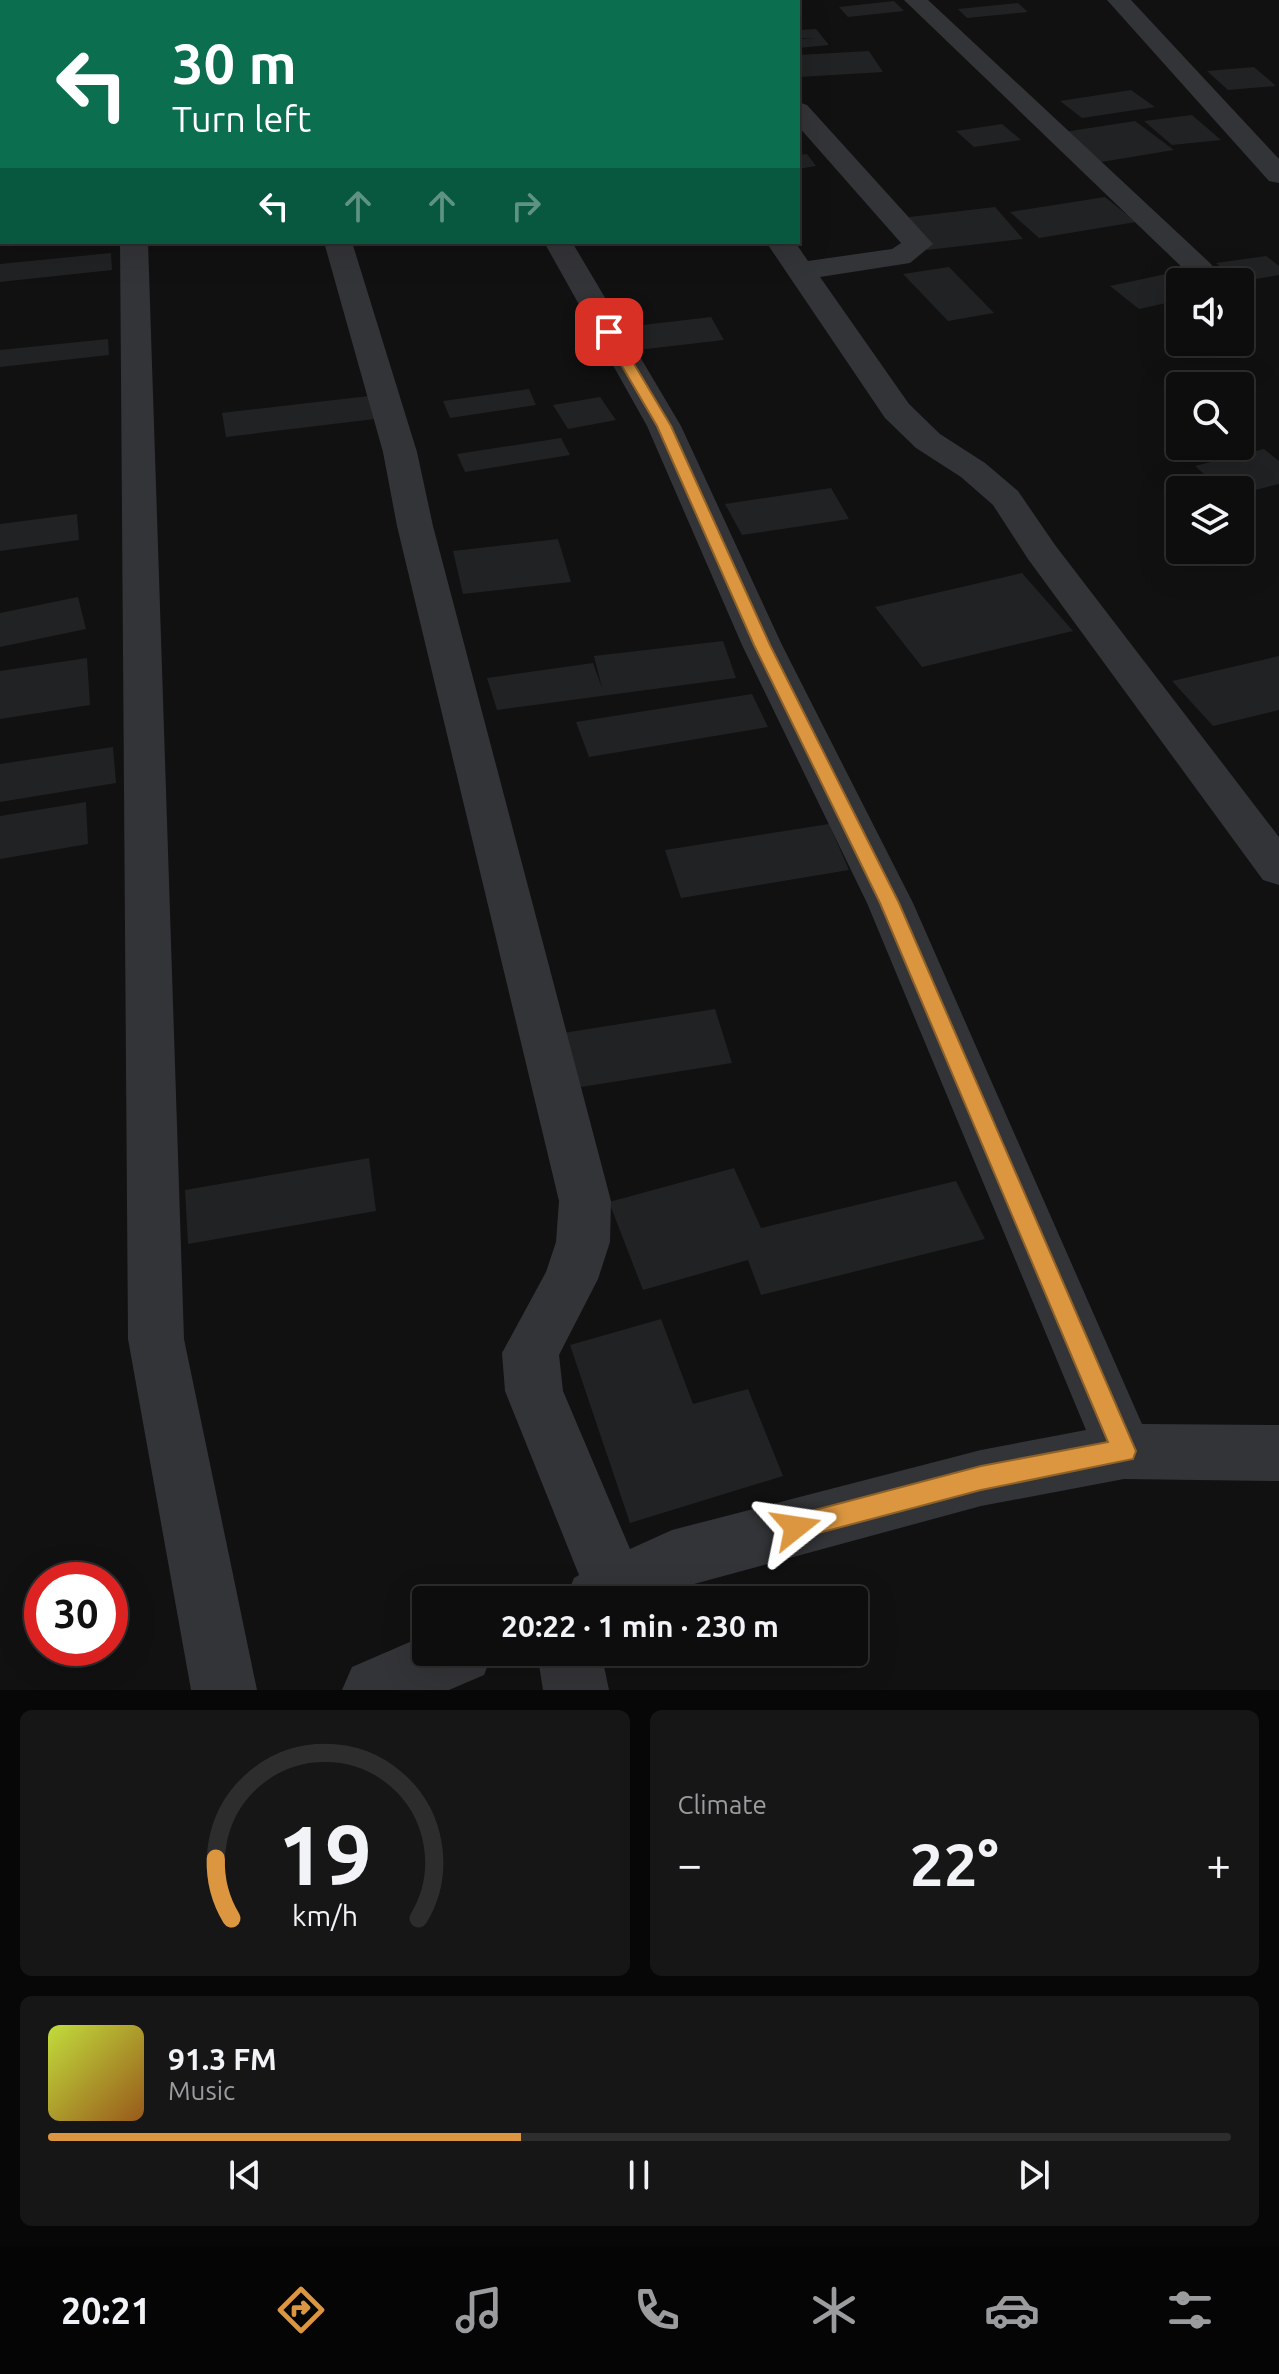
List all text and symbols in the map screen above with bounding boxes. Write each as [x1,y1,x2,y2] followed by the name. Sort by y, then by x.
[40,32,144,136] icon: left
[172,32,297,95] text: 30 m
[172,98,311,139] text: Turn left
[252,184,296,228] icon: left
[336,184,380,228] icon: ahead
[420,184,464,228] icon: ahead
[504,184,548,228] icon: right
[1166,268,1254,564] map controls
[1166,268,1254,356] button: sound
[575,298,643,366] pin
[587,310,631,354] icon: arrive
[1166,372,1254,460] button: search
[1166,476,1254,564] button: layers
[754,1485,838,1569] position arrow
[24,1562,128,1666] speed limit sign: 30
[501,1609,779,1643] text: 20:22 · 1 min · 230 m
[678,1790,767,1819] text: Climate
[278,1807,372,1901] text: 19
[910,1830,999,1897] text: 22°
[678,1839,702,1888] text: −
[1206,1839,1231,1888] text: +
[292,1899,358,1931] text: km/h
[168,2042,277,2076] text: 91.3 FM
[168,2076,235,2105] text: Music
[223,2153,267,2197] icon: previous
[617,2153,661,2197] icon: pause
[1012,2153,1056,2197] icon: next
[273,2282,329,2338] icon: directions
[451,2282,507,2338] icon: music
[629,2282,685,2338] icon: phone
[806,2282,862,2338] icon: climate
[984,2282,1040,2338] icon: car
[1162,2282,1218,2338] icon: filters
[61,2290,151,2331] text: 20:21

